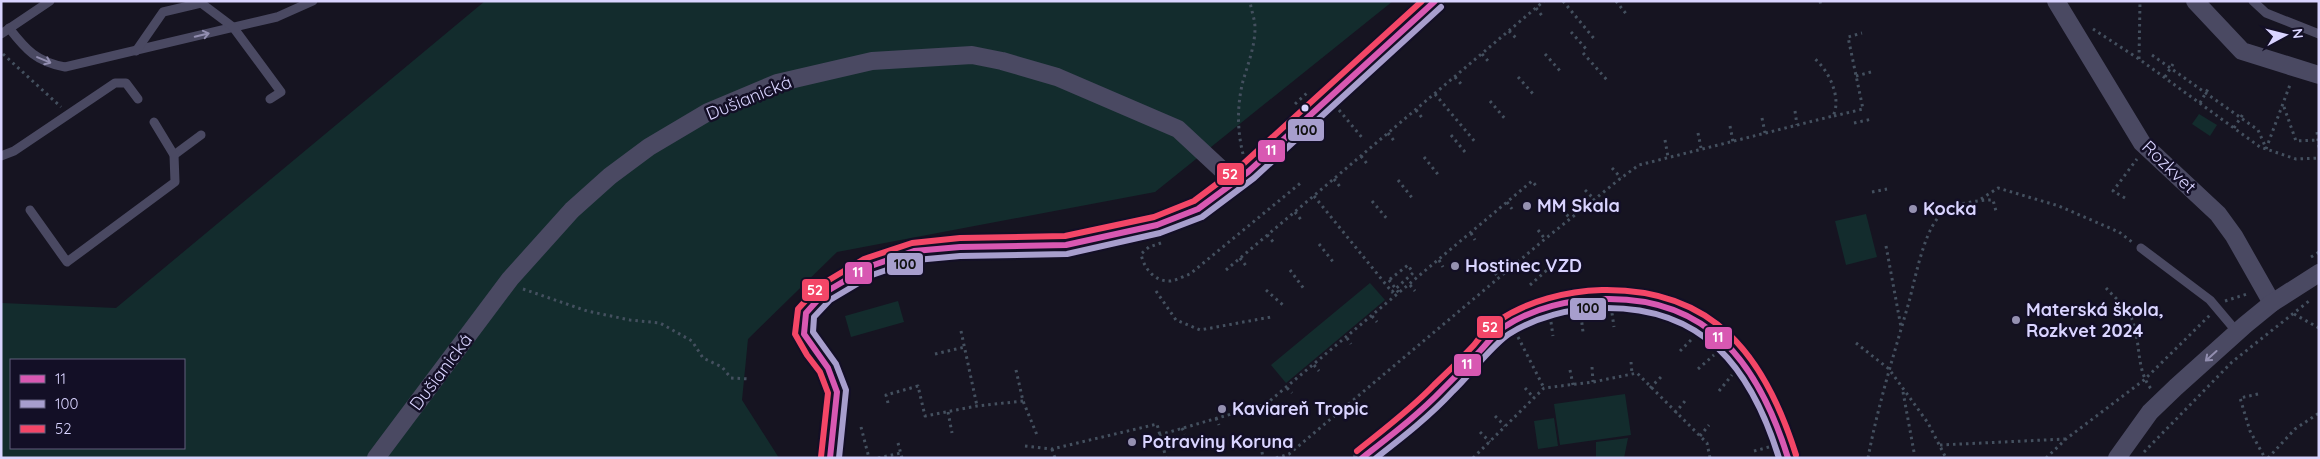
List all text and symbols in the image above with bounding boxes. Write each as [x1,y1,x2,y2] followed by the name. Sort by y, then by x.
[2260,10,2310,60] north arrow
[2288,27,2307,40] text: N
[193,30,209,39] one-way arrow
[36,56,51,66] one-way arrow
[703,70,795,125] street label: Dušianická
[1300,103,1310,113] unlabelled marker
[1287,118,1325,142] line badge: 100
[1295,121,1318,139] text: 100
[2137,135,2201,198] street label: Rozkvet
[1257,139,1286,163] line badge: 11
[1266,141,1276,159] text: 11
[1216,162,1245,186] line badge: 52
[1222,165,1238,183] text: 52
[1537,194,1620,217] place label: MM Skala
[1923,197,1976,220] place label: Kocka
[1521,200,1533,212] marker: MM Skala
[1907,203,1919,215] marker: Kocka
[886,252,924,276] line badge: 100
[1465,254,1582,277] place label: Hostinec VZD
[894,255,917,273] text: 100
[1449,260,1461,272] marker: Hostinec VZD
[844,261,873,285] line badge: 11
[853,263,863,281] text: 11
[801,278,830,302] line badge: 52
[807,281,823,299] text: 52
[1569,297,1607,321] line badge: 100
[2026,298,2164,342] place label: Materská škola, Rozkvet 2024
[1577,299,1600,317] text: 100
[2010,314,2022,326] marker: Materská škola, Rozkvet 2024
[1476,315,1504,339] line badge: 52
[1482,318,1498,336] text: 52
[1704,326,1733,350] line badge: 11
[1713,328,1723,346] text: 11
[404,329,477,415] street label: Dušianická
[2205,350,2218,361] one-way arrow
[1453,353,1482,377] line badge: 11
[1462,355,1472,373] text: 11
[10,359,185,449] legend
[55,369,66,388] text: 11
[55,394,78,413] text: 100
[1232,397,1368,420] place label: Kaviareň Tropic
[1216,403,1228,415] marker: Kaviareň Tropic
[55,419,72,438] text: 52
[1142,430,1294,453] place label: Potraviny Koruna
[1126,436,1138,448] marker: Potraviny Koruna

